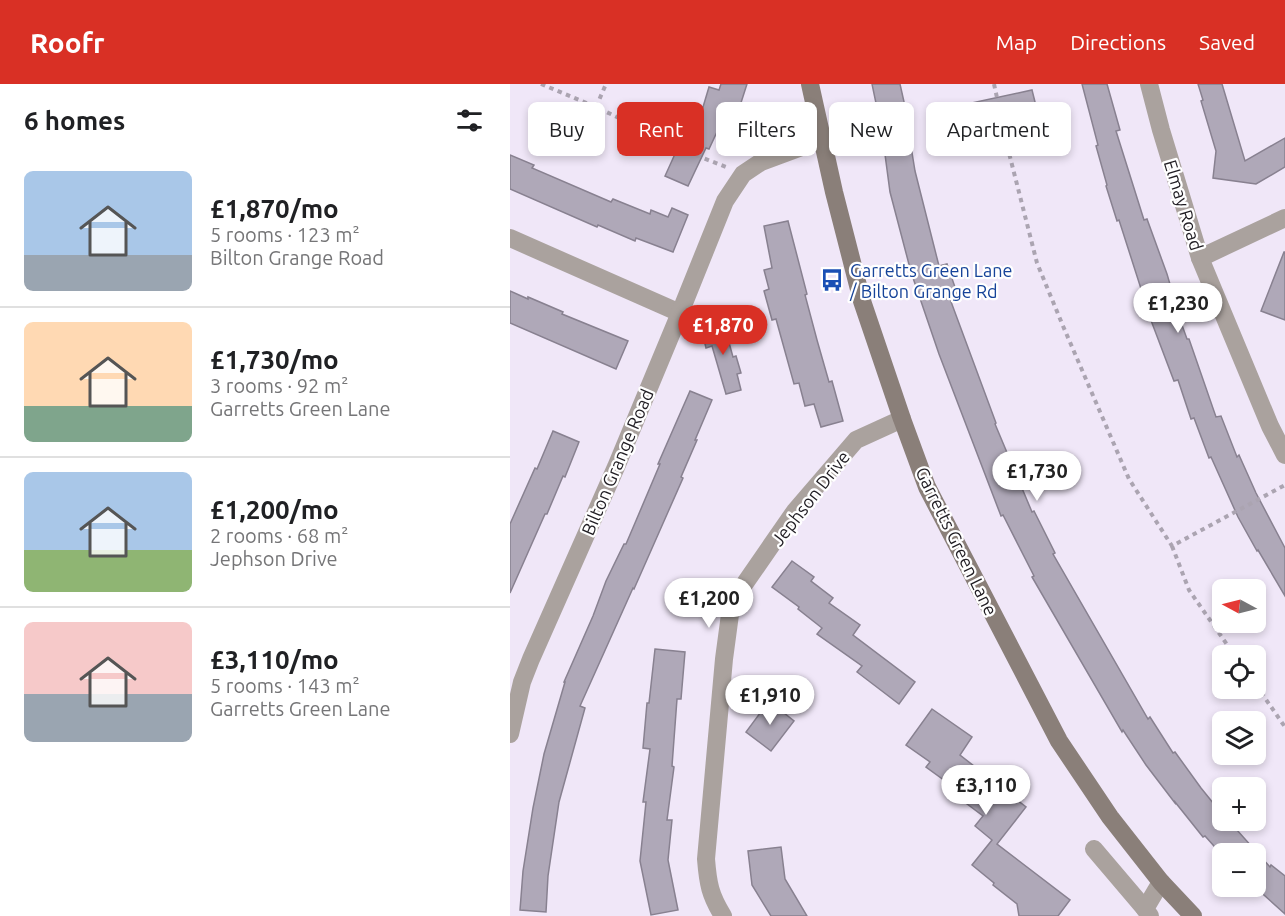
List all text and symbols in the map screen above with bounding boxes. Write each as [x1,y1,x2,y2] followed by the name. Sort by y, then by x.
[30,27,105,58] text: Roofr
[996,30,1037,54] text: Map
[1070,30,1166,54] text: Directions
[1199,30,1255,54] text: Saved
[528,102,605,156] chip: Buy
[617,102,704,156] chip: Rent
[716,102,817,156] chip: Filters
[829,102,914,156] chip: New
[926,102,1071,156] chip: Apartment
[453,104,486,137] icon: filters
[24,106,125,135] text: 6 homes
[1161,157,1207,253] street label: Elmay Road
[210,194,339,223] text: £1,870/mo
[72,195,144,267] icon: home
[210,223,360,246] text: 5 rooms · 123 m²
[210,246,384,269] text: Bilton Grange Road
[849,260,1013,301] place label: Garretts Green Lane / Bilton Grange Rd
[819,267,845,293] bus stop icon: Garretts Green Lane / Bilton Grange Rd
[1129,283,1227,334] pin: £1,230
[1147,291,1209,314] text: £1,230
[674,305,772,356] pin: £1,870
[692,313,754,336] text: £1,870
[210,345,339,374] text: £1,730/mo
[72,346,144,418] icon: home
[210,374,348,397] text: 3 rooms · 92 m²
[577,386,657,538] street label: Bilton Grange Road
[210,397,391,420] text: Garretts Green Lane
[767,447,853,549] street label: Jephson Drive
[988,451,1086,502] pin: £1,730
[1006,459,1068,482] text: £1,730
[912,464,1002,618] street label: Garretts Green Lane
[210,495,339,524] text: £1,200/mo
[72,496,144,568] icon: home
[210,524,348,547] text: 2 rooms · 68 m²
[210,547,338,570] text: Jephson Drive
[660,578,758,629] pin: £1,200
[1212,579,1266,633] north arrow
[1212,579,1266,897] map controls
[678,586,740,609] text: £1,200
[210,645,339,674] text: £3,110/mo
[1212,645,1266,699] button: locate
[72,646,144,718] icon: home
[210,674,360,697] text: 5 rooms · 143 m²
[721,675,819,726] pin: £1,910
[739,683,801,706] text: £1,910
[210,697,391,720] text: Garretts Green Lane
[1212,711,1266,765] button: layers
[937,765,1035,816] pin: £3,110
[955,773,1017,796] text: £3,110
[1212,777,1266,831] button: +
[1212,843,1266,897] button: −

